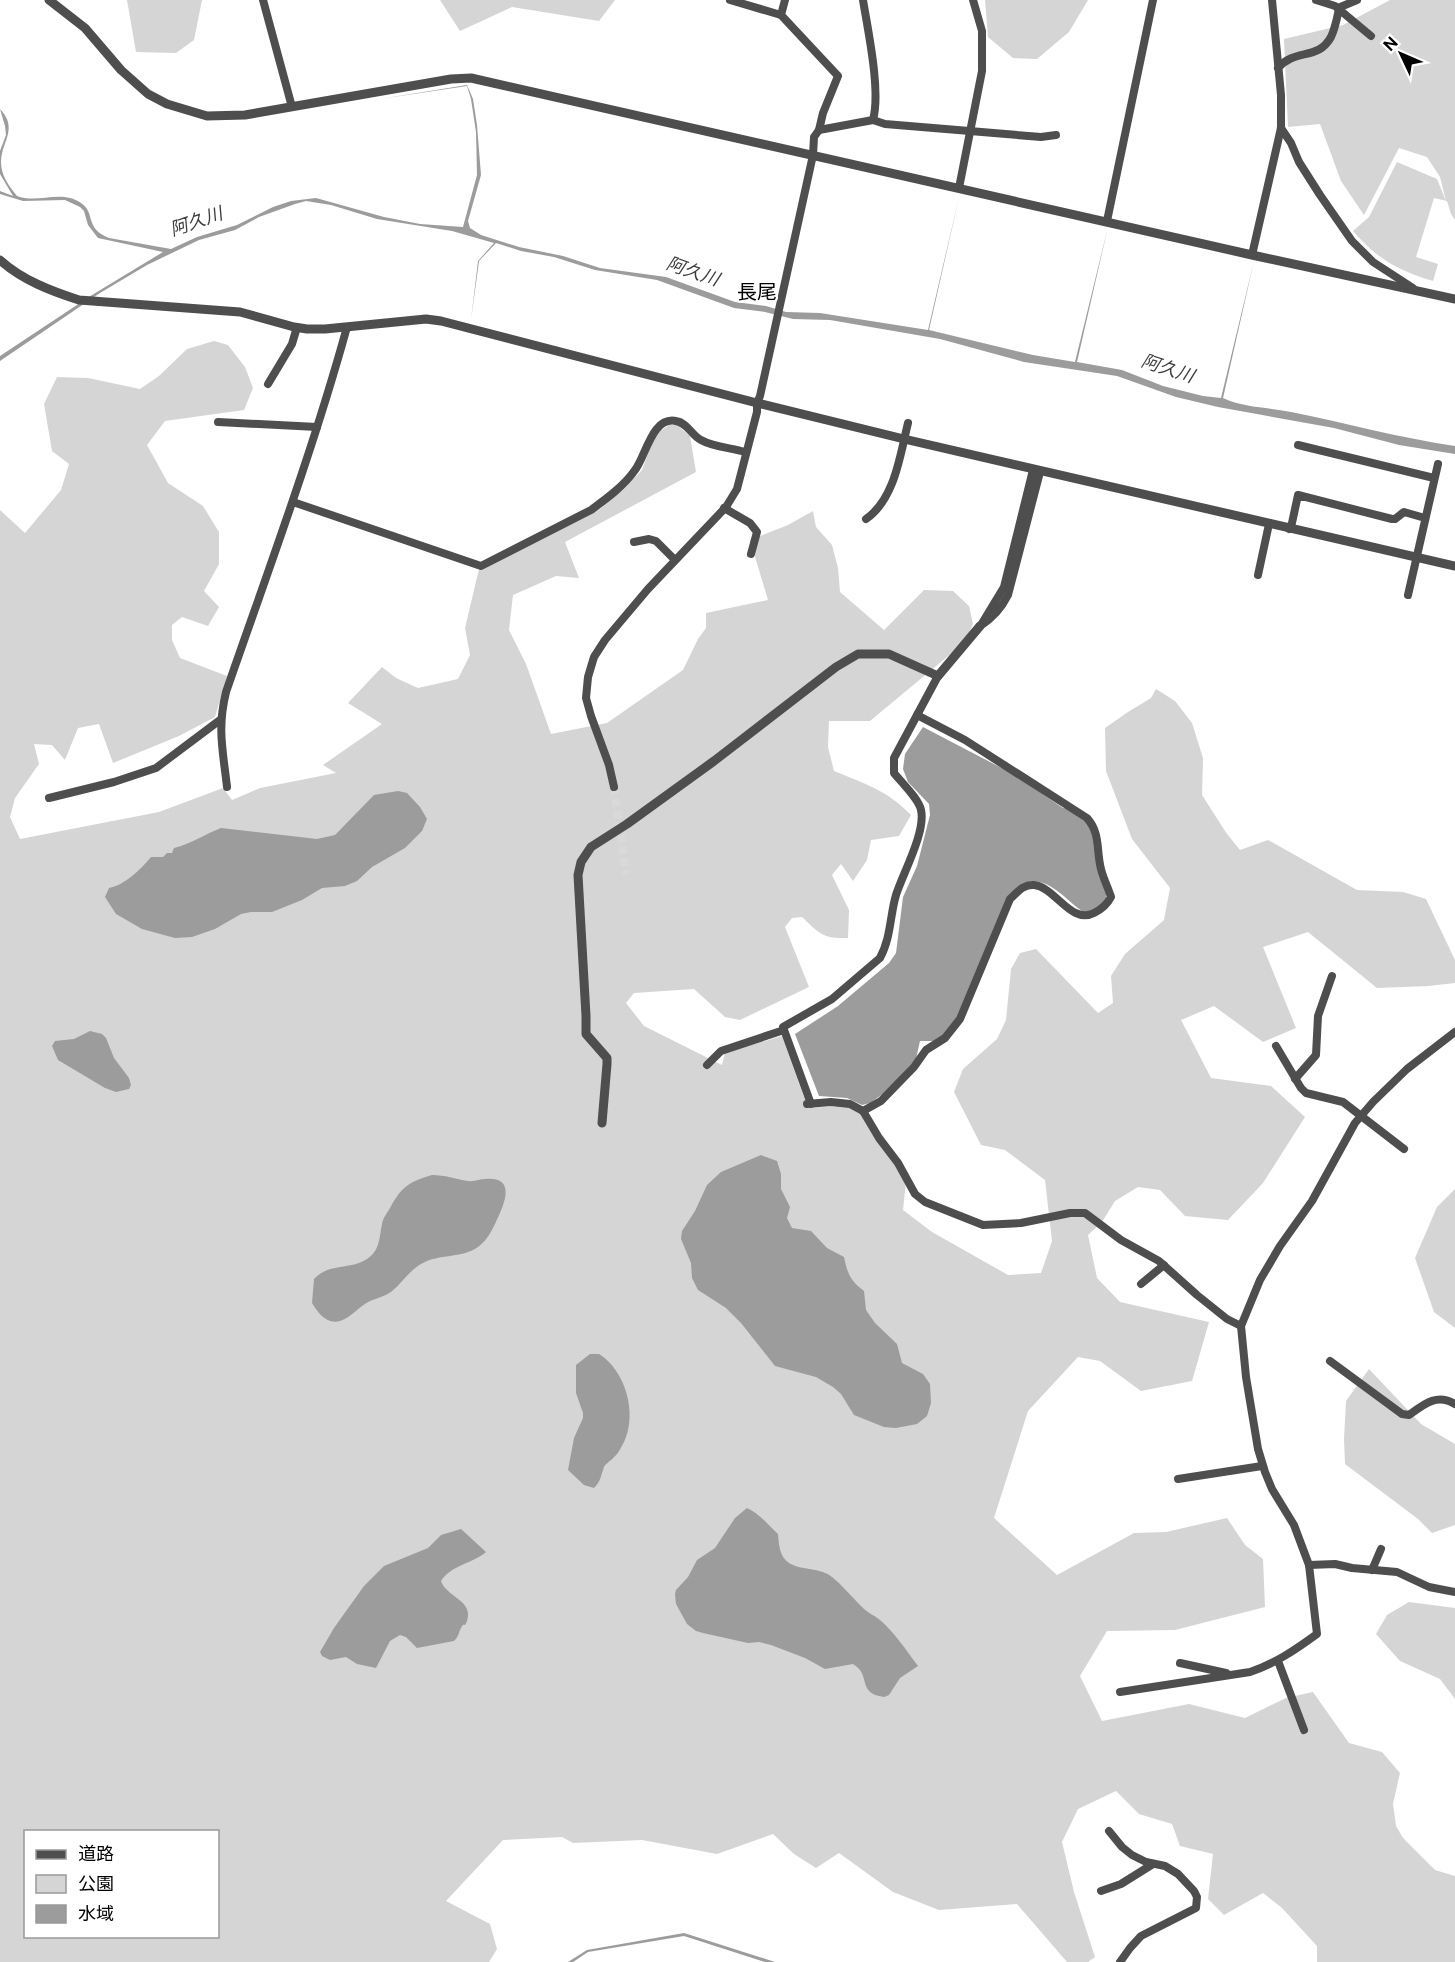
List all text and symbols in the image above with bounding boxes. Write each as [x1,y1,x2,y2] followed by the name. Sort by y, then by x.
[1371,24,1431,84] north arrow
[1379,33,1402,55] text: N
[167,202,227,240] water label: 阿久川
[664,252,724,290] water label: 阿久川
[737,280,777,304] district label: 長尾
[1139,350,1199,387] water label: 阿久川
[24,1830,219,1938] legend
[78,1843,114,1864] text: 道路
[78,1873,114,1894] text: 公園
[78,1903,114,1924] text: 水域

